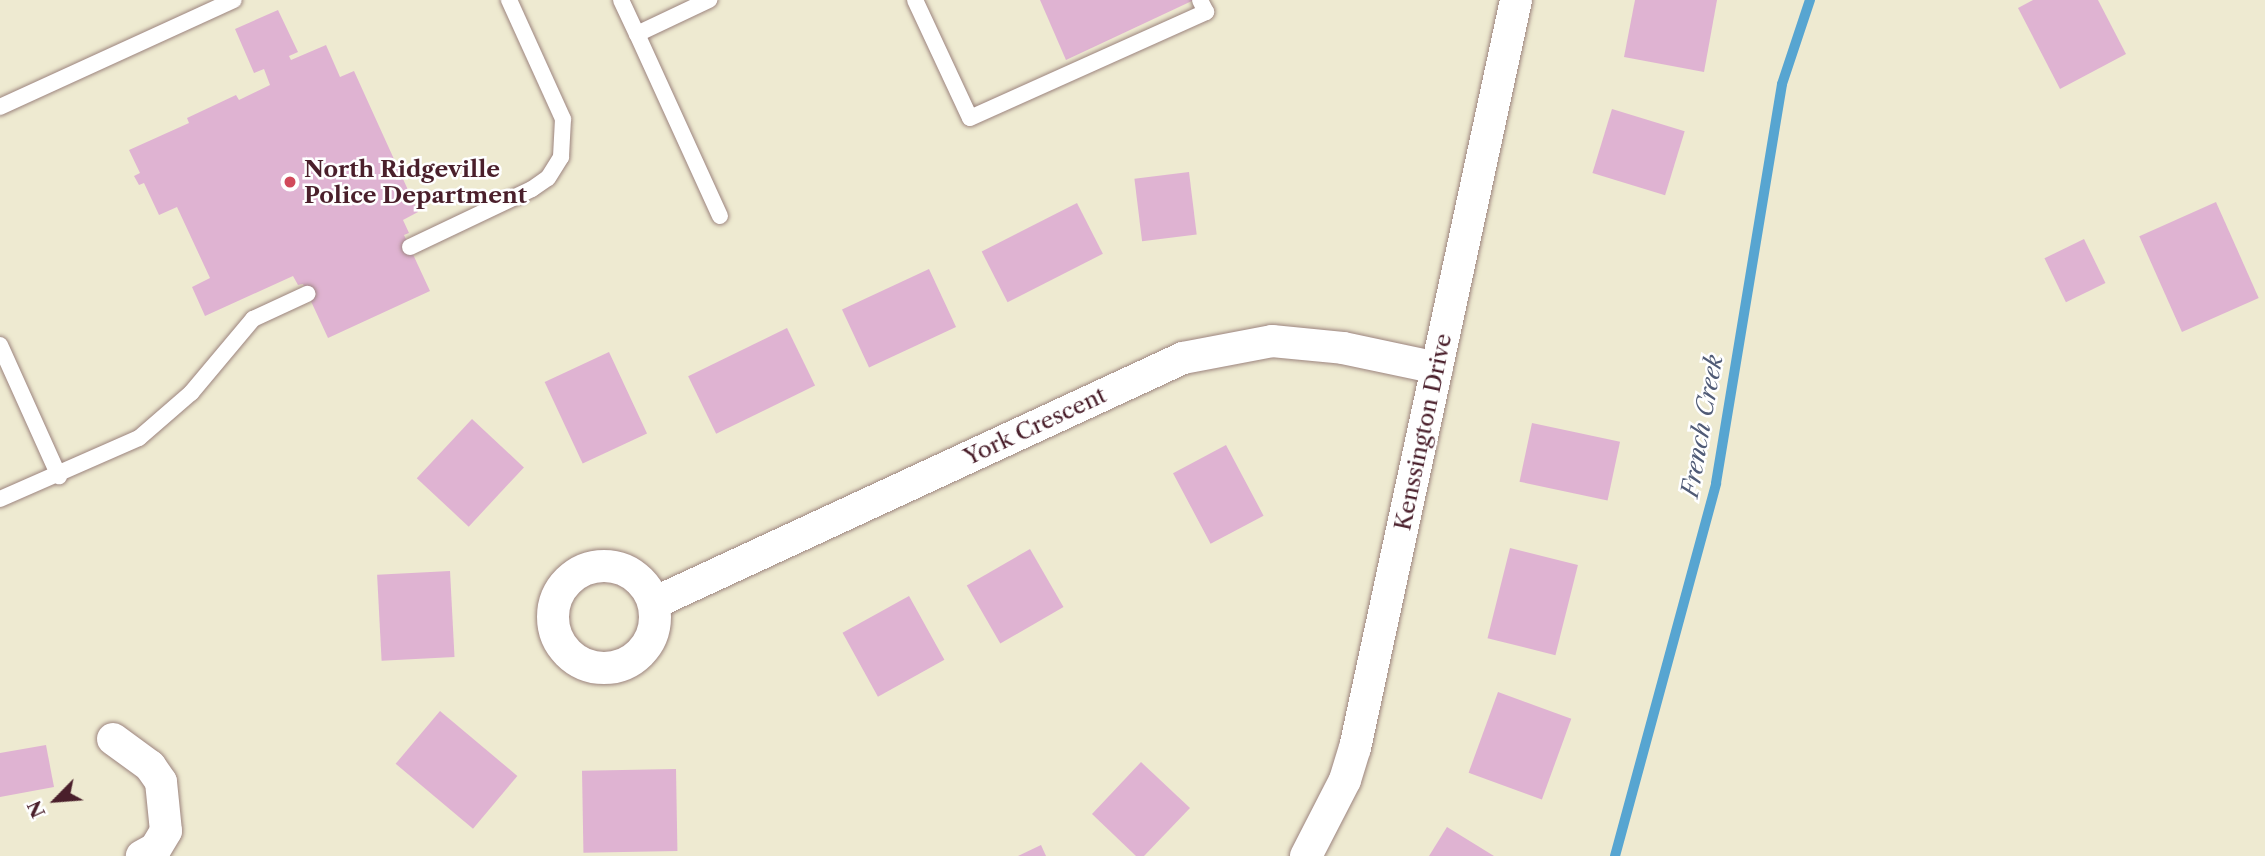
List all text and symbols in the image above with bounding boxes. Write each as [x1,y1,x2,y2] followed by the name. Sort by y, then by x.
[304,155,527,209] place label: North Ridgeville Police Department
[282,174,298,190] marker: North Ridgeville Police Department
[1389,331,1457,533] street label: Kenssington Drive
[1675,352,1729,500] water label: French Creek
[959,381,1111,471] street label: York Crescent
[21,765,91,835] north arrow
[23,797,50,821] text: N

